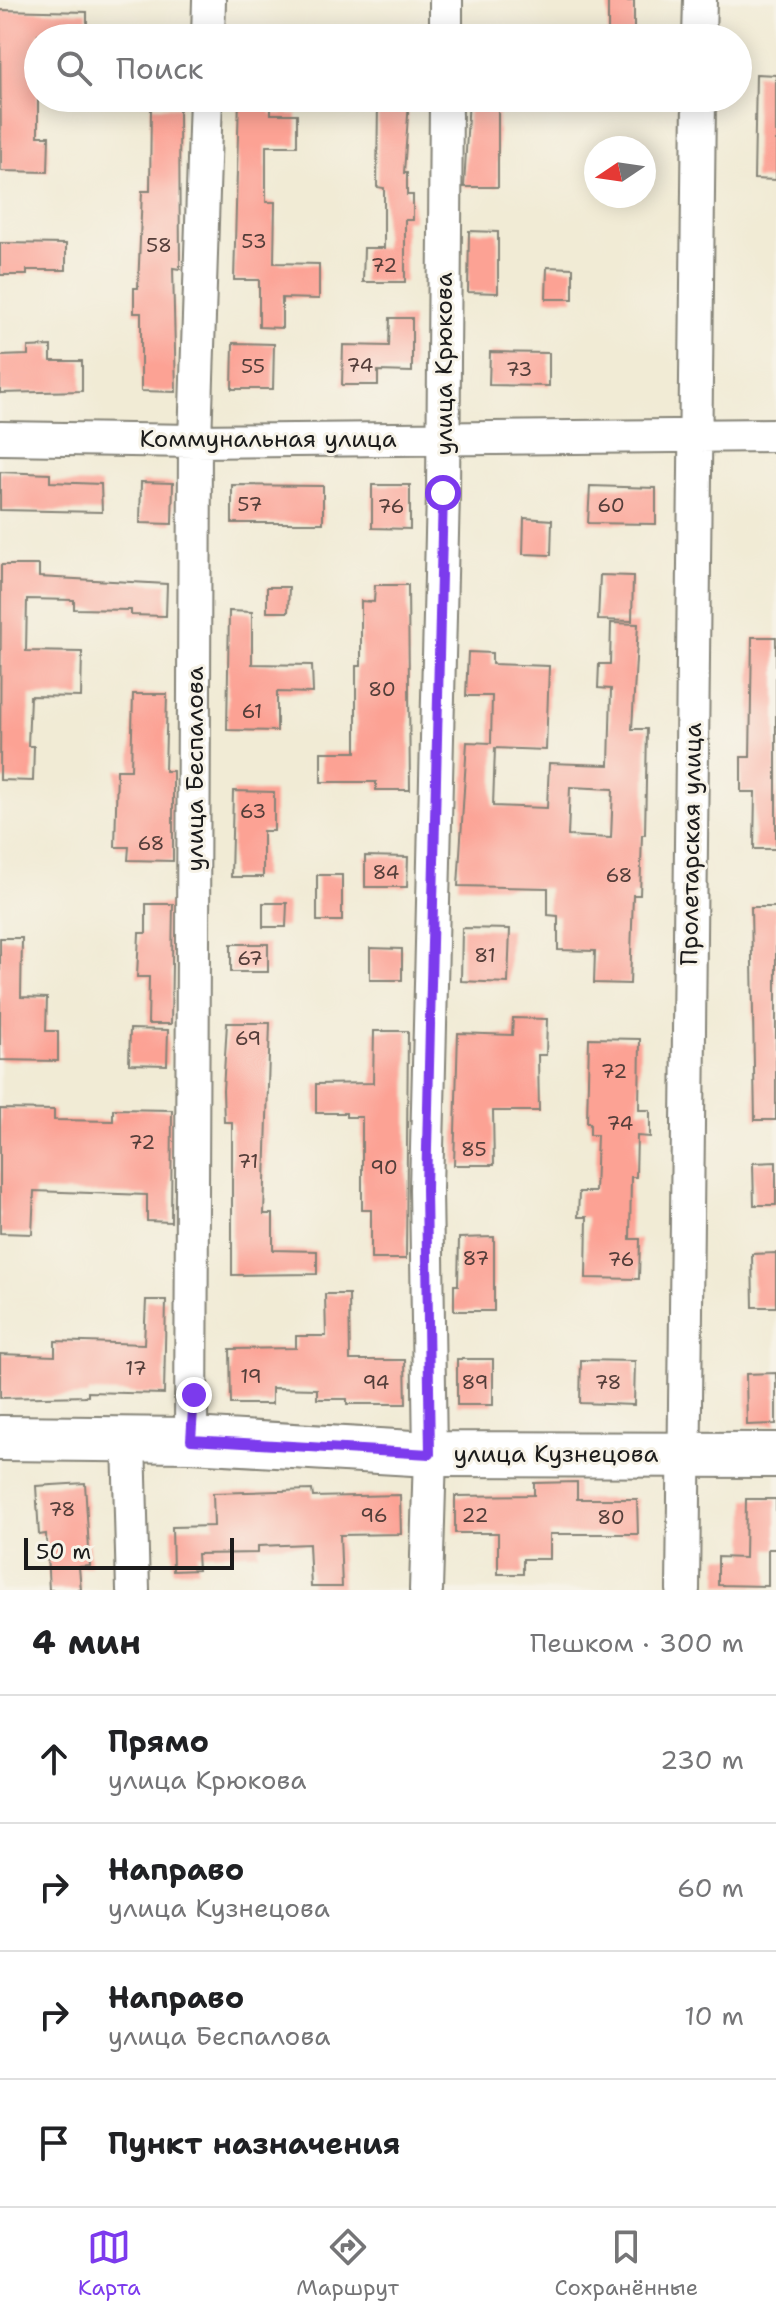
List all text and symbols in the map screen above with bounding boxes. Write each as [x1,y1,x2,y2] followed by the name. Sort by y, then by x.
[24,24,752,112] search box
[52,46,96,90] icon: search
[116,48,204,89] text: Поиск
[584,136,656,208] north arrow
[241,228,267,254] house number: 53
[146,232,172,258] house number: 58
[371,252,397,278] house number: 72
[428,272,460,456] street label: улица Крюкова
[346,352,374,378] house number: 74
[241,353,265,379] house number: 55
[506,356,532,382] house number: 73
[139,423,397,455] street label: Коммунальная улица
[425,475,461,511] route start
[237,491,263,517] house number: 57
[597,492,625,518] house number: 60
[377,493,405,519] house number: 76
[179,666,211,872] street label: улица Беспалова
[368,676,396,702] house number: 80
[242,698,262,724] house number: 61
[673,722,709,966] street label: Пролетарская улица
[240,798,266,824] house number: 63
[137,830,165,856] house number: 68
[372,859,400,885] house number: 84
[605,862,633,888] house number: 68
[474,942,496,968] house number: 81
[237,945,263,971] house number: 67
[235,1025,261,1051] house number: 69
[601,1058,627,1084] house number: 72
[606,1110,634,1136] house number: 74
[129,1129,155,1155] house number: 72
[461,1136,487,1162] house number: 85
[237,1148,259,1174] house number: 71
[370,1154,398,1180] house number: 90
[463,1245,489,1271] house number: 87
[607,1246,635,1272] house number: 76
[125,1355,147,1381] house number: 17
[240,1363,262,1389] house number: 19
[362,1369,390,1395] house number: 94
[462,1369,489,1395] house number: 89
[594,1369,622,1395] house number: 78
[176,1377,212,1413] route end
[454,1438,659,1470] street label: улица Кузнецова
[48,1496,76,1522] house number: 78
[360,1502,388,1528] house number: 96
[462,1502,489,1528] house number: 22
[597,1504,625,1530] house number: 80
[24,1534,234,1570] scale bar
[36,1537,91,1566] text: 50 m
[32,1619,141,1665] text: 4 мин
[530,1625,744,1660] text: Пешком · 300 m
[108,1721,209,1762] text: Прямо
[32,1737,76,1781] icon: ahead
[660,1742,744,1777] text: 230 m
[108,1762,306,1797] text: улица Крюкова
[108,1849,244,1890] text: Направо
[32,1865,76,1909] icon: right
[677,1870,744,1905] text: 60 m
[108,1890,330,1925] text: улица Кузнецова
[108,1977,244,2018] text: Направо
[32,1993,76,2037] icon: right
[684,1998,744,2033] text: 10 m
[108,2018,330,2053] text: улица Беспалова
[32,2121,76,2165] icon: arrive
[108,2123,400,2164] text: Пункт назначения
[78,2225,141,2302] tab: Карта
[296,2225,399,2302] tab: Маршрут
[555,2225,698,2302] tab: Сохранённые

